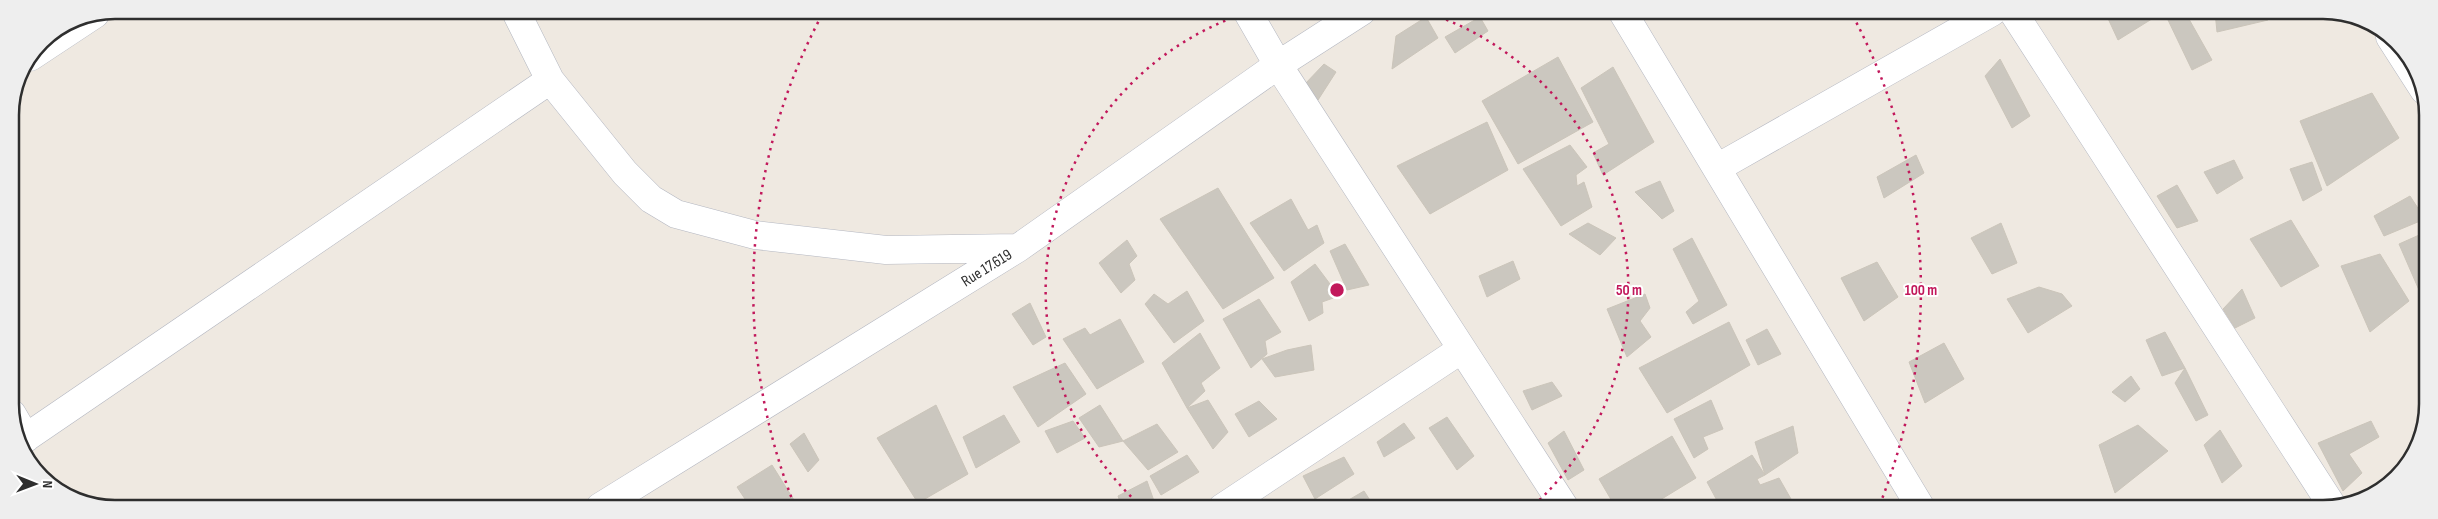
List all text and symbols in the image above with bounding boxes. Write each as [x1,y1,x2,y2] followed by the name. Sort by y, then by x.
[958,245,1016,291] street label: Rue 17.619
[1328,281,1346,299] centre of rings
[1616,281,1642,300] text: 50 m
[1905,281,1937,300] text: 100 m
[10,459,60,509] north arrow
[39,480,56,488] text: N

